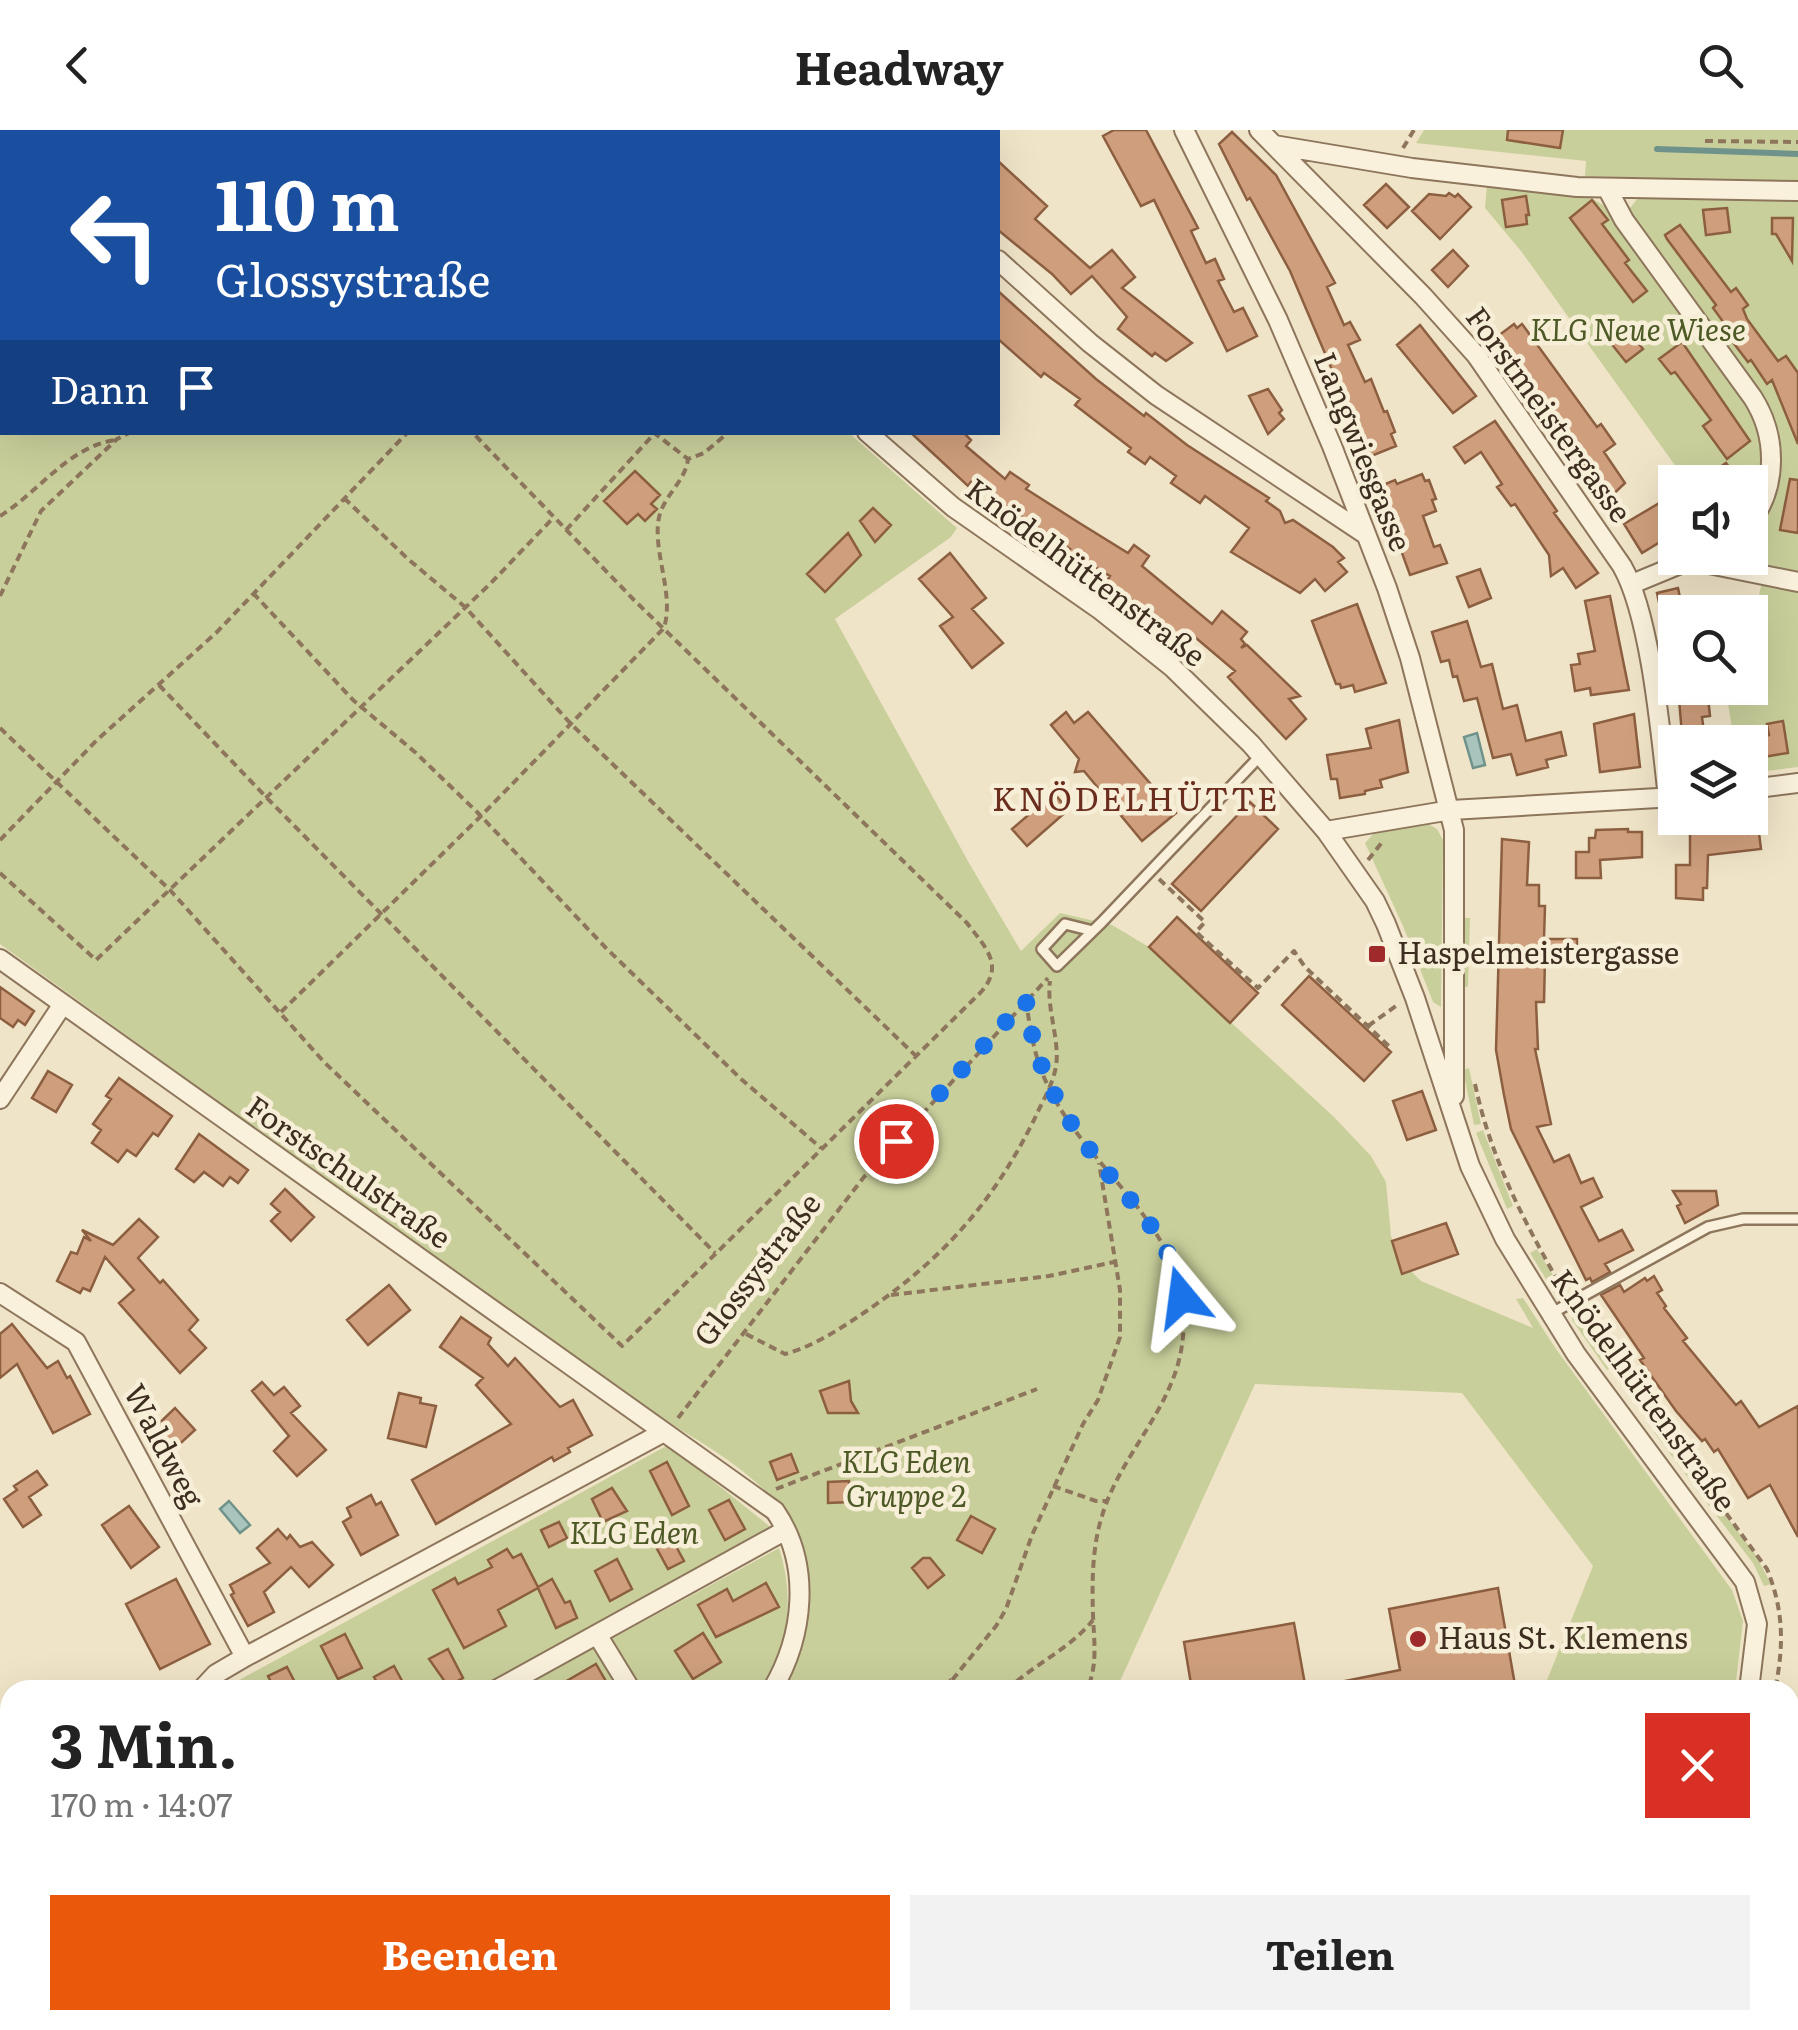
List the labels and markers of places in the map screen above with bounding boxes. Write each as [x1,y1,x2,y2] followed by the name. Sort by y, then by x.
[1397,929,1679,973] place label: Haspelmeistergasse
[1366,943,1388,965] marker: Haspelmeistergasse
[854,1099,939,1184] pin
[1438,1614,1688,1658] place label: Haus St. Klemens
[1407,1628,1429,1650] marker: Haus St. Klemens

